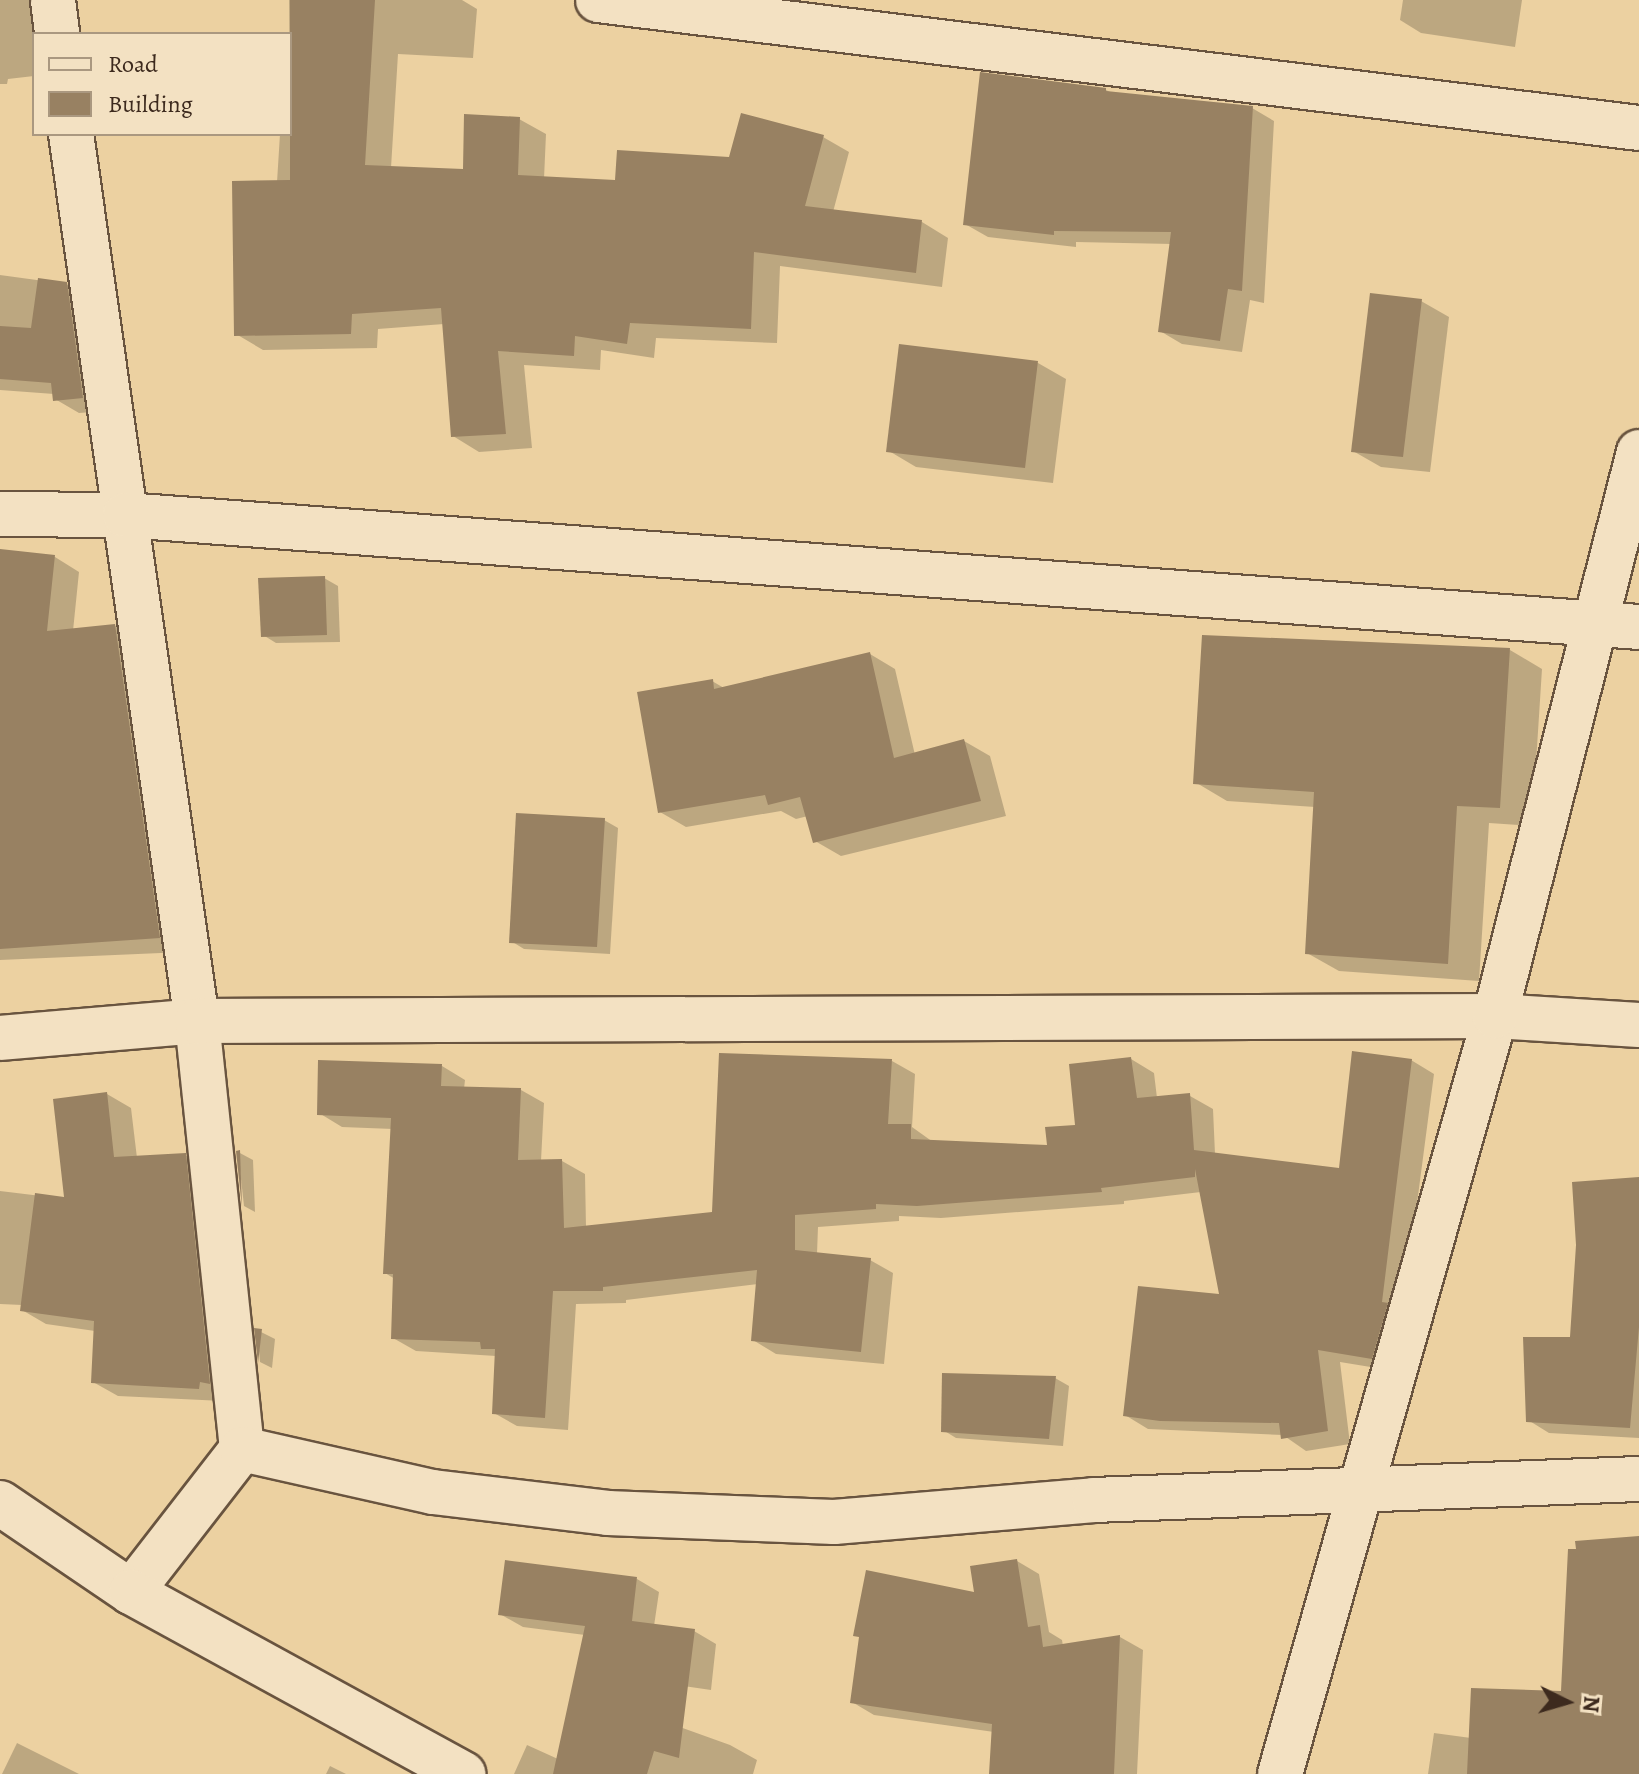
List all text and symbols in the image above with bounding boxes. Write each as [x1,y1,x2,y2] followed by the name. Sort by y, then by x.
[32,32,292,136] legend
[108,48,158,80] text: Road
[108,88,193,120] text: Building
[1527,1662,1607,1742] north arrow
[1575,1695,1607,1713] text: N

